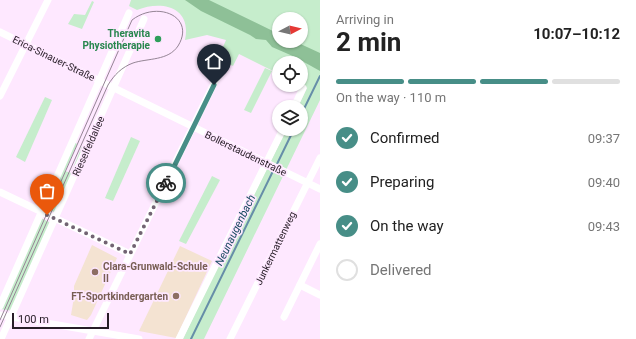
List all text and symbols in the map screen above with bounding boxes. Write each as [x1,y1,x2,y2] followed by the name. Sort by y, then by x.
[272,12,308,48] north arrow
[272,12,308,136] map controls
[336,12,394,27] text: Arriving in
[533,25,620,43] text: 10:07–10:12
[336,27,401,57] text: 2 min
[83,28,151,51] place label: Theravita Physiotherapie
[11,34,97,83] street label: Erica-Sinauer-Straße
[153,34,163,44] marker: Theravita Physiotherapie
[197,44,231,85] pin
[203,50,225,72] icon: home
[272,56,308,92] button: locate
[336,90,446,105] text: On the way · 110 m
[272,100,308,136] button: layers
[70,115,107,178] street label: Rieselfeldallee
[336,127,358,149] icon: check
[203,129,288,178] street label: Bollerstaudenstraße
[370,129,440,147] text: Confirmed
[588,131,620,146] text: 09:37
[146,163,186,203] courier
[336,171,358,193] icon: check
[155,172,177,194] icon: bike
[370,173,434,191] text: Preparing
[30,174,64,215] pin
[588,175,620,190] text: 09:40
[36,180,58,202] icon: bag
[213,192,258,268] water label: Neunaugenbach
[253,210,298,287] street label: Junkermattenweg
[336,215,358,237] icon: check
[370,217,444,235] text: On the way
[588,219,620,234] text: 09:43
[103,261,208,284] place label: Clara-Grunwald-Schule II
[370,261,432,279] text: Delivered
[90,267,100,277] marker: Clara-Grunwald-Schule II
[71,291,168,302] place label: FT-Sportkindergarten
[171,291,181,301] marker: FT-Sportkindergarten
[12,311,109,330] scale bar
[18,313,49,326] text: 100 m

